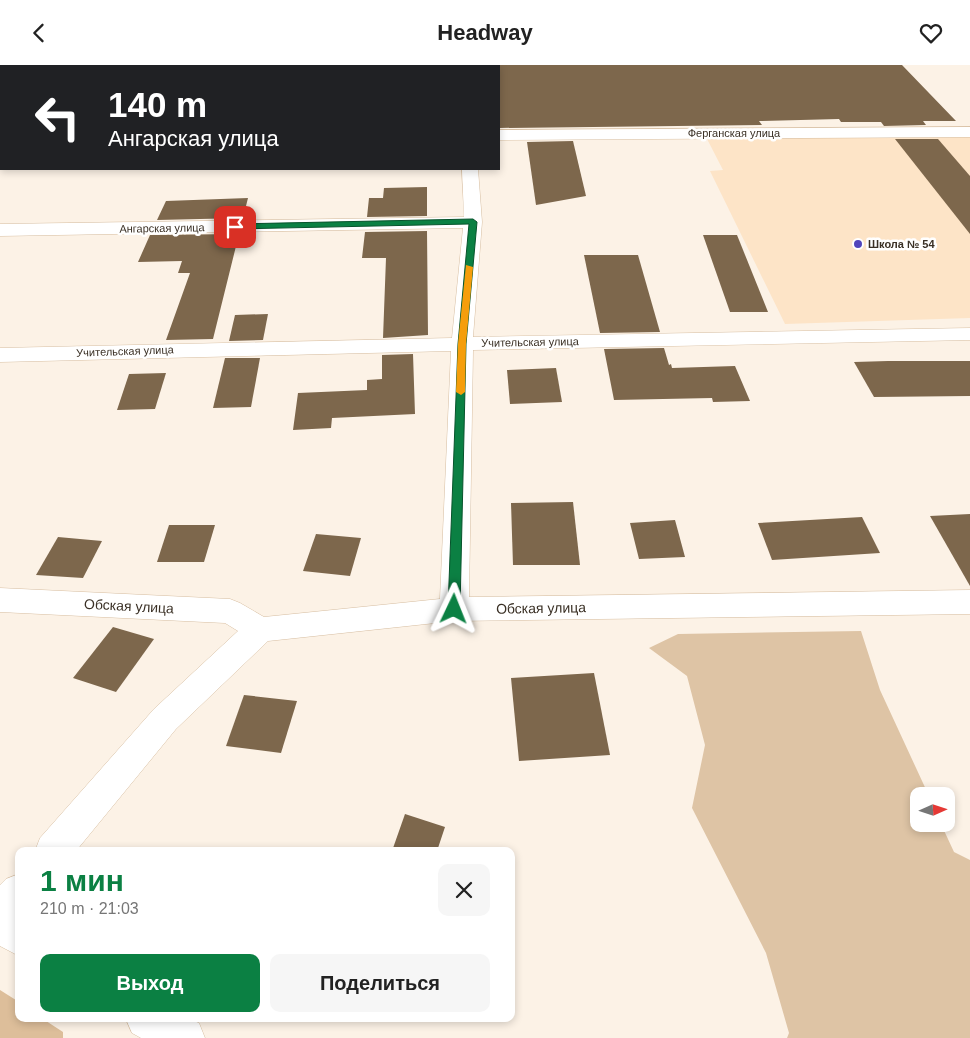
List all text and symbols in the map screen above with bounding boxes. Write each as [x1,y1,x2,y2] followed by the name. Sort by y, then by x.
[25,19,53,47] icon: back
[917,19,945,47] icon: heart
[437,20,533,45] text: Headway
[25,85,90,150] icon: left
[108,85,207,124] text: 140 m
[108,126,279,151] text: Ангарская улица
[688,127,781,139] street label: Ферганская улица
[214,206,256,248] pin
[221,213,249,241] icon: arrive
[119,221,206,235] street label: Ангарская улица
[852,238,864,250] marker: Школа № 54
[868,238,935,250] place label: Школа № 54
[481,335,580,349] street label: Учительская улица
[76,343,175,359] street label: Учительская улица
[427,582,479,634] position arrow
[84,596,175,616] street label: Обская улица
[496,599,586,617] street label: Обская улица
[910,787,955,833] north arrow
[910,787,955,832] map controls
[40,864,124,897] text: 1 мин
[438,864,490,916] button: close
[40,900,139,917] text: 210 m · 21:03
[40,954,260,1012] button: Выход
[270,954,490,1012] button: Поделиться

